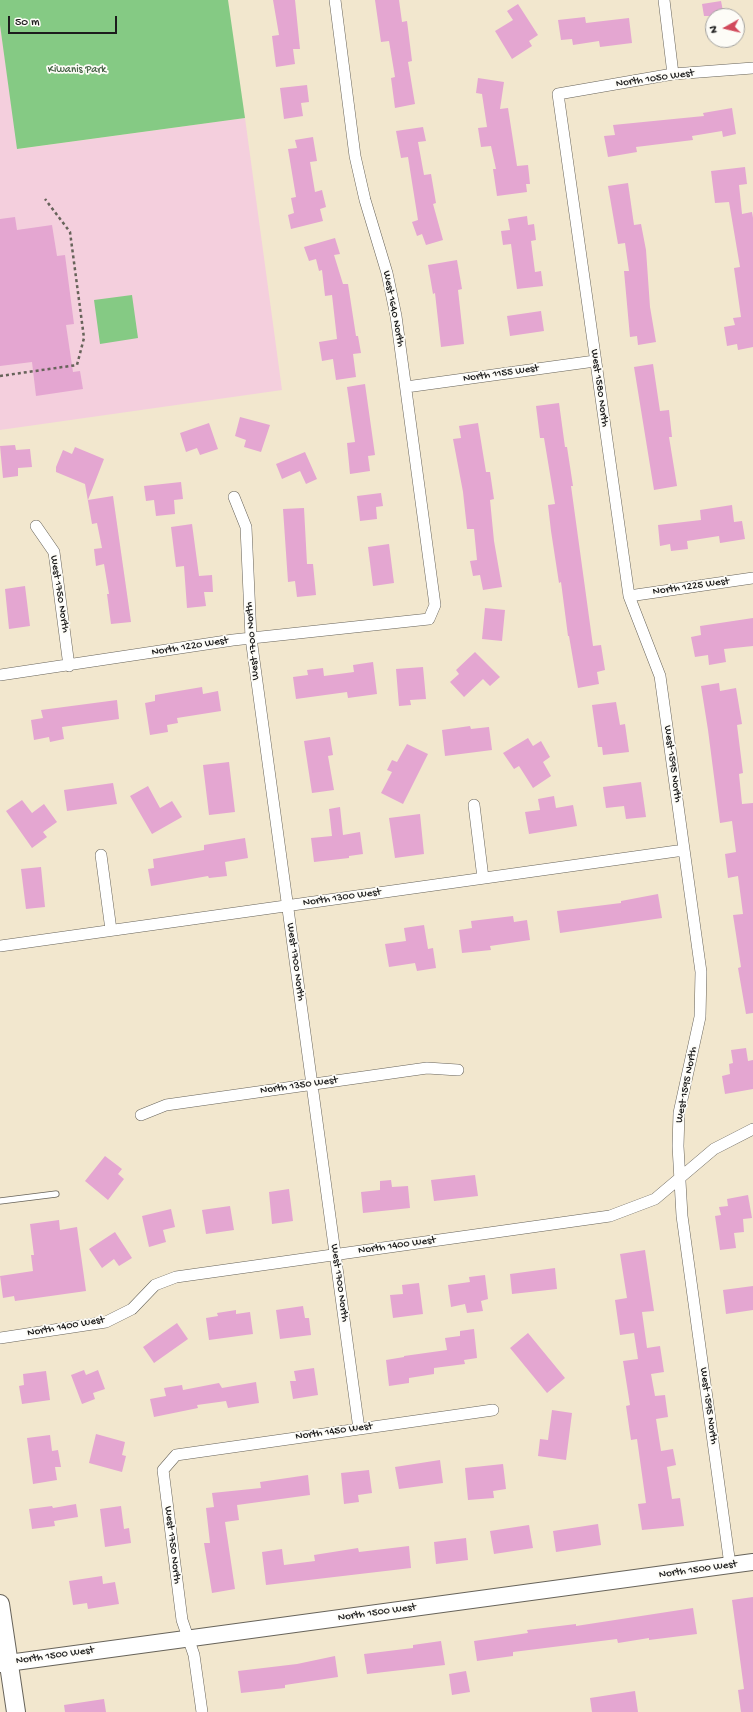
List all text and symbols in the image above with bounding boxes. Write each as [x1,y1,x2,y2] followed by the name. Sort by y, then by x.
[10,8,119,34] scale bar
[705,8,745,48] north arrow
[15,16,40,30] text: 50 m
[708,25,721,34] text: N
[48,63,106,77] park label: Kiwanis Park
[615,67,695,91] street label: North 1050 West
[379,270,407,348] street label: West 1640 North
[587,348,611,428] street label: West 1580 North
[462,362,540,386] street label: North 1155 West
[46,554,72,634] street label: West 1750 North
[652,575,730,599] street label: North 1225 West
[243,601,263,681] street label: West 1700 North
[151,634,229,660] street label: North 1220 West
[660,725,684,803] street label: West 1595 North
[302,886,382,910] street label: North 1300 West
[283,922,307,1002] street label: West 1700 North
[673,1046,701,1124] street label: West 1595 North
[259,1074,339,1098] street label: North 1350 West
[357,1234,437,1258] street label: North 1400 West
[327,1243,351,1323] street label: West 1700 North
[26,1314,106,1340] street label: North 1400 West
[696,1367,720,1445] street label: West 1595 North
[295,1420,373,1444] street label: North 1450 West
[161,1505,183,1585] street label: West 1750 North
[658,1558,738,1582] street label: North 1500 West
[337,1601,417,1625] street label: North 1500 West
[15,1644,95,1668] street label: North 1500 West

